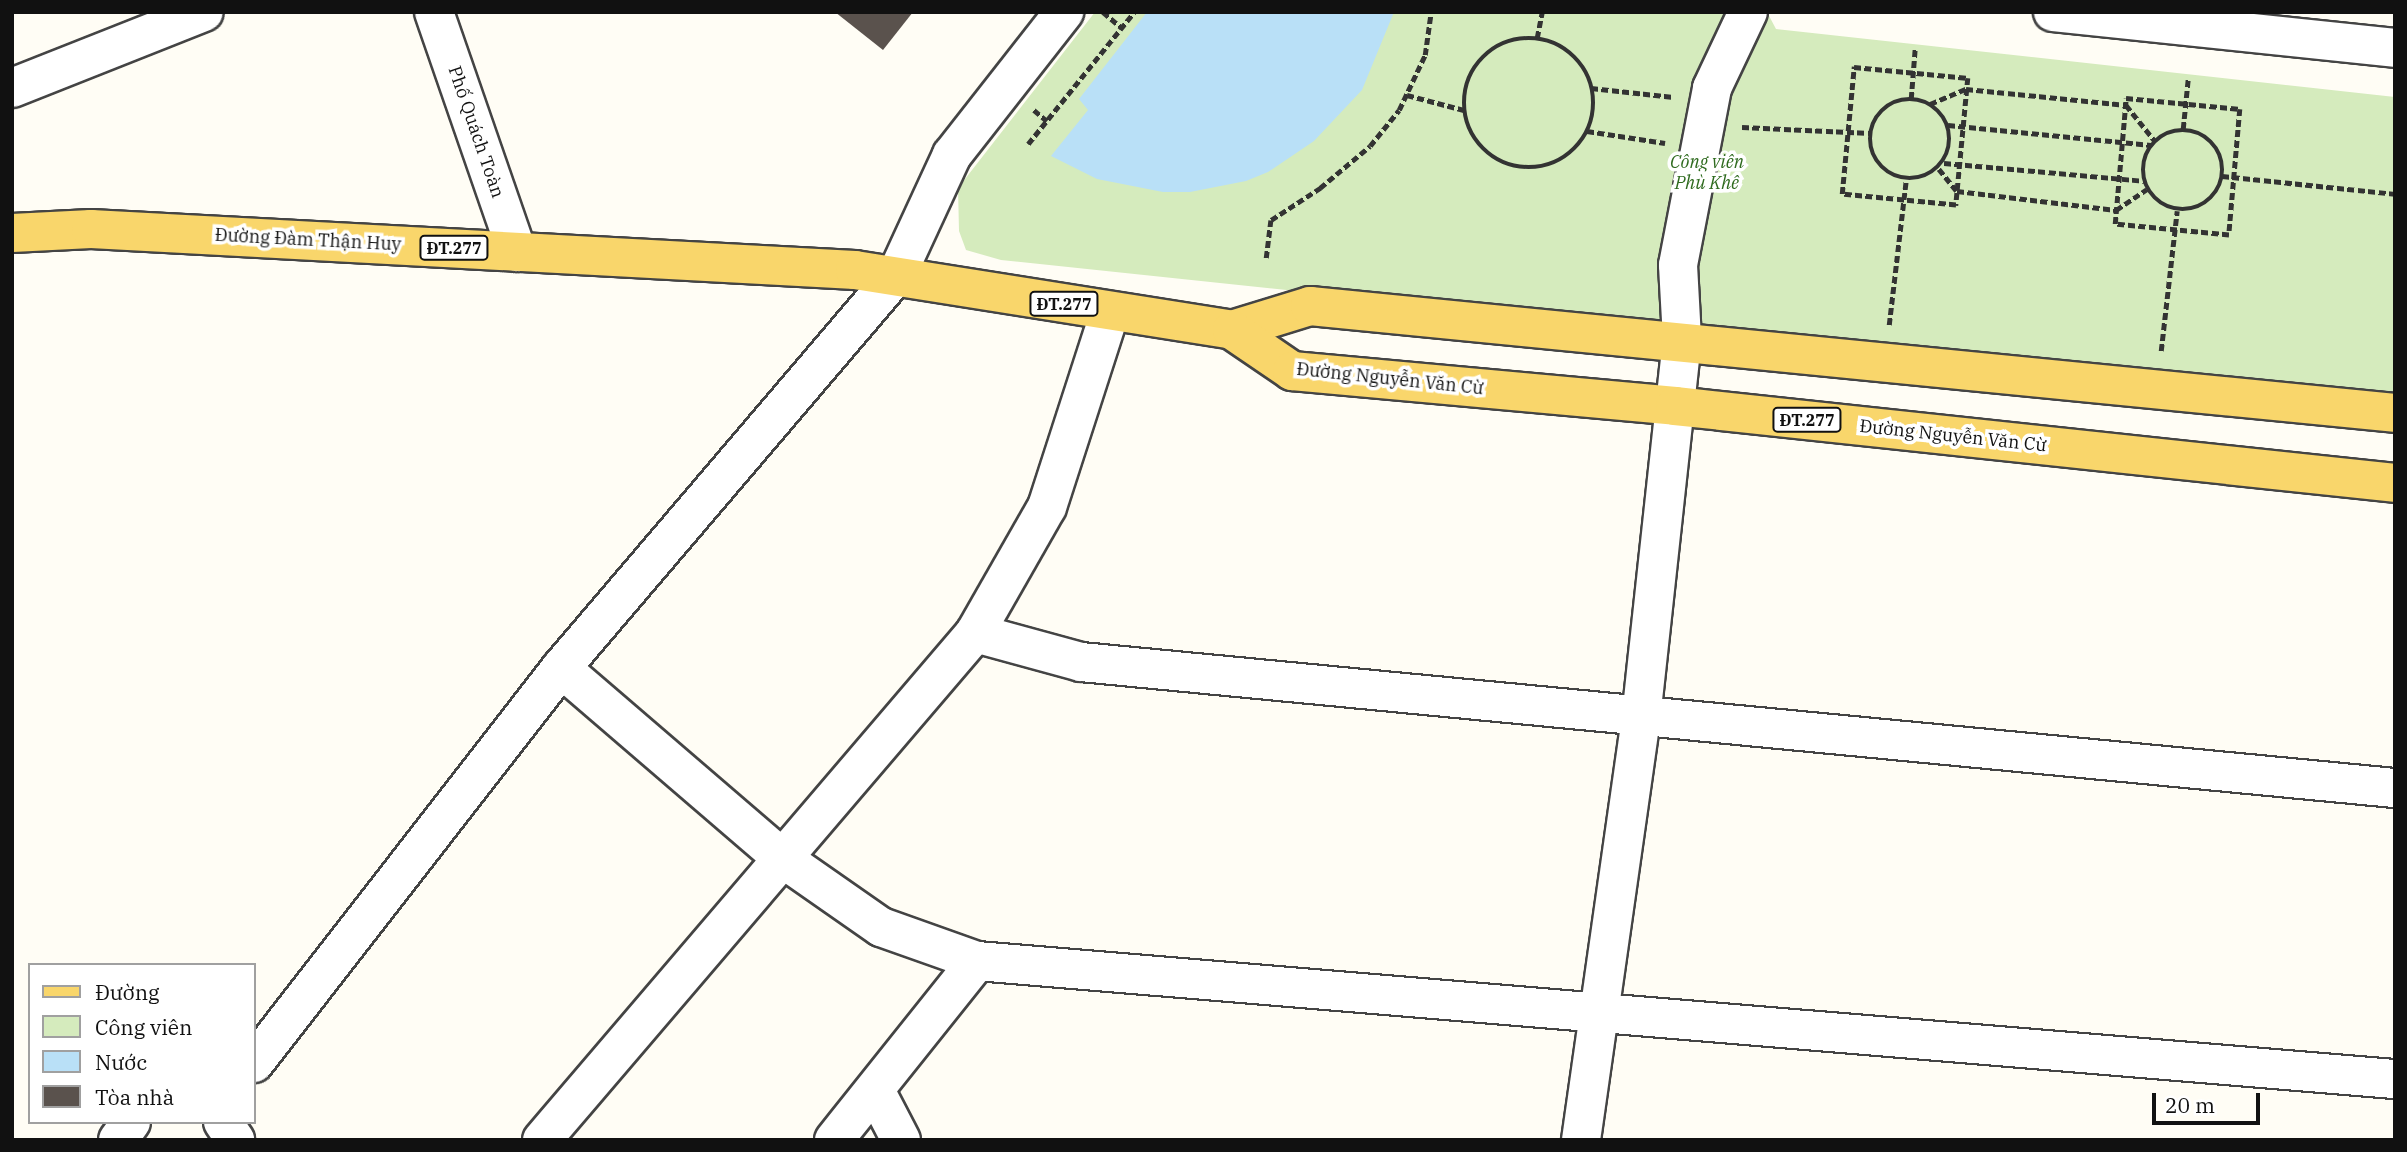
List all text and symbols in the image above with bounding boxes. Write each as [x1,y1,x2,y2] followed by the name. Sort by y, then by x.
[443,63,509,201] street label: Phố Quách Toàn
[1670,152,1744,194] park label: Công viên Phù Khê
[214,224,402,256] street label: Đường Đàm Thận Huy
[419,236,489,260] road number: ĐT.277
[1029,292,1099,316] road number: ĐT.277
[1295,358,1485,400] street label: Đường Nguyễn Văn Cừ
[1772,408,1842,432] road number: ĐT.277
[1858,415,2048,457] street label: Đường Nguyễn Văn Cừ
[28,963,256,1124] legend
[95,978,160,1006] text: Đường
[95,1013,192,1041] text: Công viên
[95,1048,147,1076] text: Nước
[2155,1078,2264,1122] scale bar
[95,1083,174,1111] text: Tòa nhà
[2165,1091,2215,1119] text: 20 m

